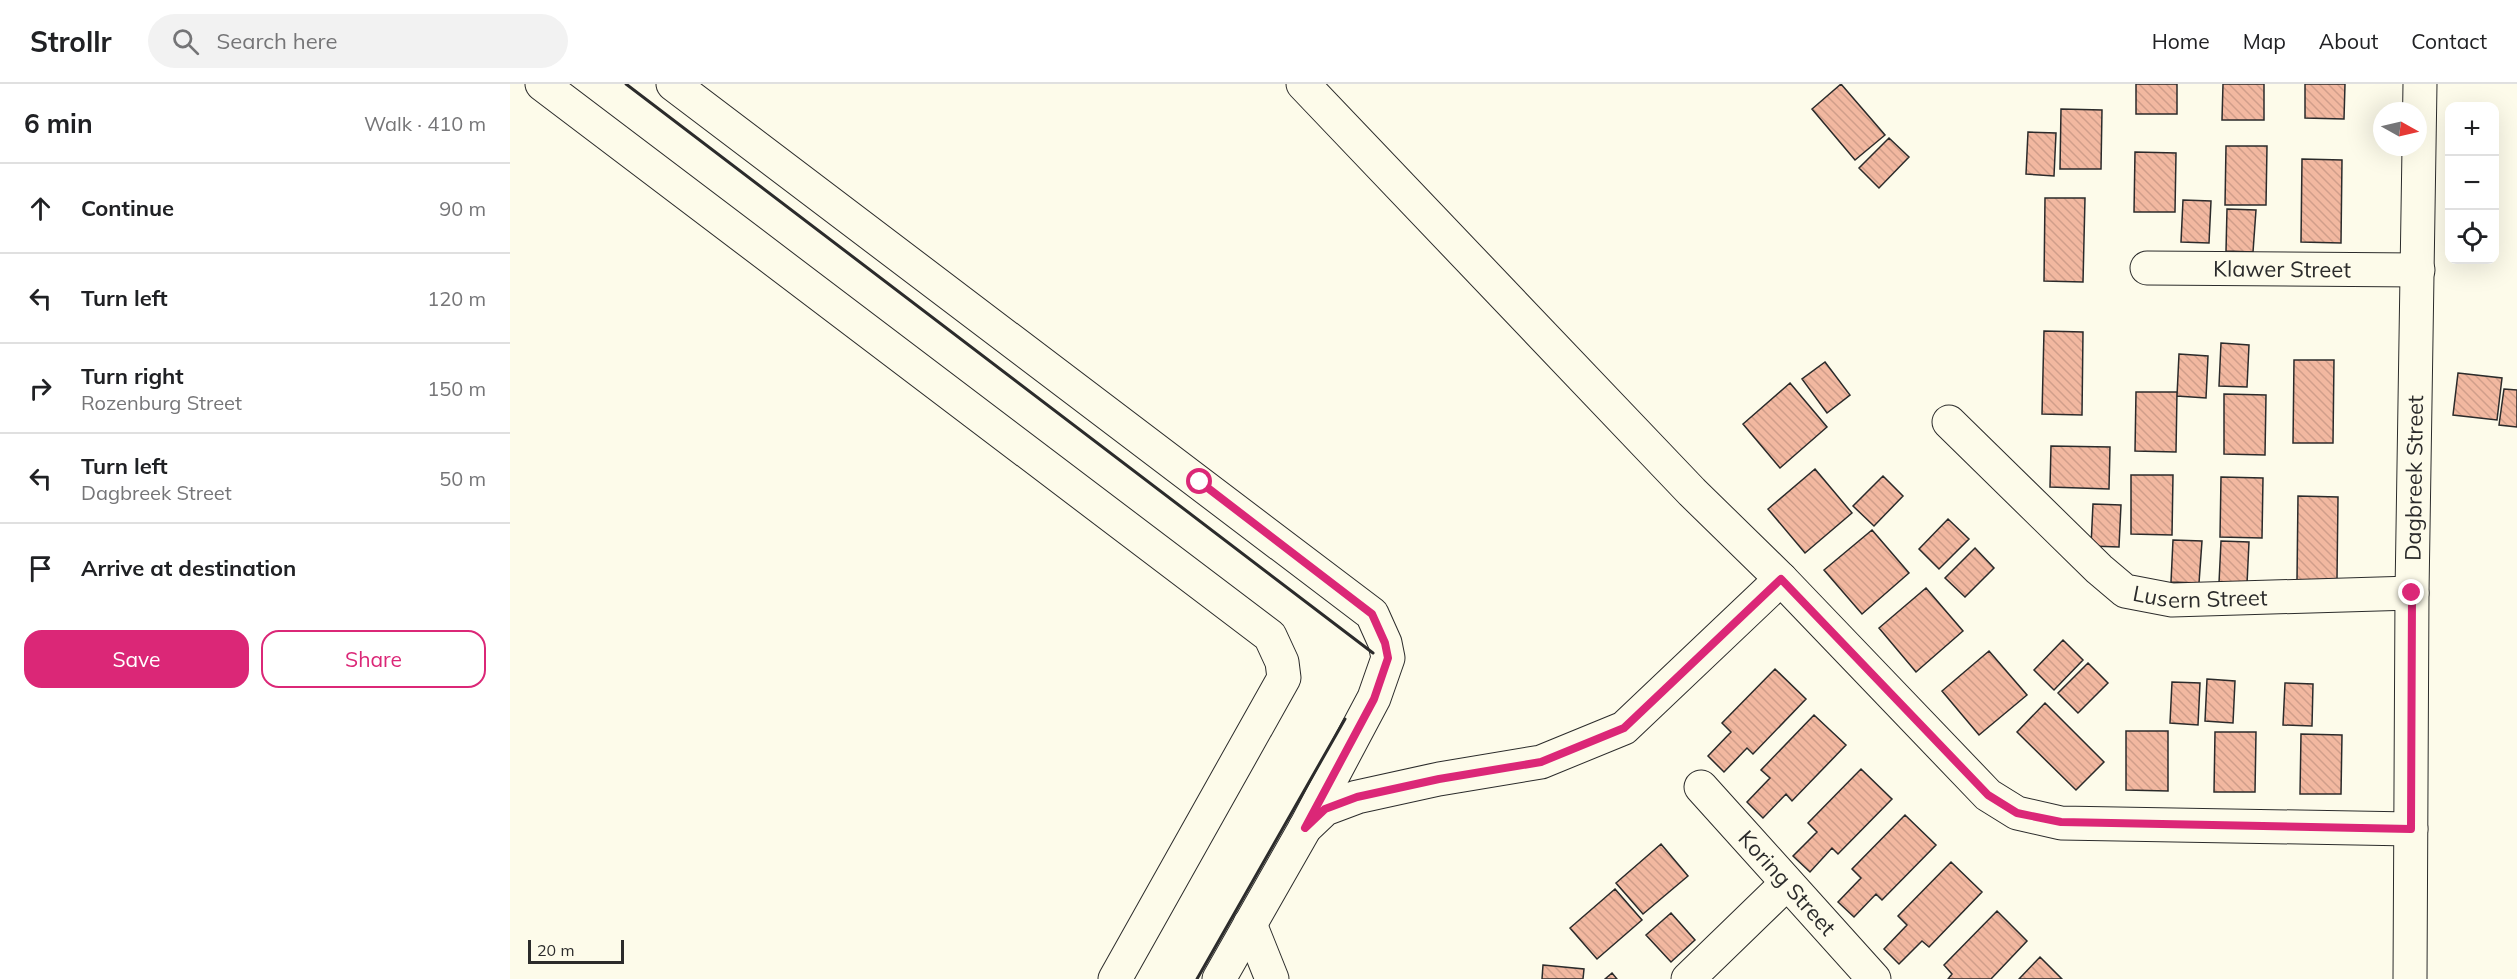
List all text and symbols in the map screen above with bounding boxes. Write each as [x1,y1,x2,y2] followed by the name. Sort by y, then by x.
[148,14,568,68] search box
[30,24,112,59] text: Strollr
[169,25,202,58] icon: search
[217,27,337,55] text: Search here
[2152,28,2210,54] text: Home
[2243,28,2286,54] text: Map
[2319,28,2378,54] text: About
[2411,28,2487,54] text: Contact
[2373,102,2427,156] north arrow
[2445,102,2499,264] map controls
[2445,102,2499,156] button: +
[24,107,93,140] text: 6 min
[364,111,486,136] text: Walk · 410 m
[2445,156,2499,210] button: −
[24,192,57,225] icon: ahead
[81,194,174,222] text: Continue
[439,196,486,221] text: 90 m
[2445,210,2499,264] button: locate
[2213,254,2351,284] street label: Klawer Street
[24,282,57,315] icon: left
[81,284,168,312] text: Turn left
[427,286,486,311] text: 120 m
[81,362,184,390] text: Turn right
[24,372,57,405] icon: right
[427,376,486,401] text: 150 m
[81,390,242,415] text: Rozenburg Street
[2399,395,2429,561] street label: Dagbreek Street
[81,452,168,480] text: Turn left
[24,462,57,495] icon: left
[439,466,486,491] text: 50 m
[1186,468,1212,494] route start
[81,480,232,505] text: Dagbreek Street
[24,552,57,585] icon: arrive
[81,554,296,582] text: Arrive at destination
[2131,579,2268,614] street label: Lusern Street
[2398,579,2424,605] route end
[24,630,249,688] button: Save
[261,630,486,688] button: Share
[1733,824,1842,942] street label: Koring Street
[528,937,624,964] scale bar
[537,940,574,960] text: 20 m

